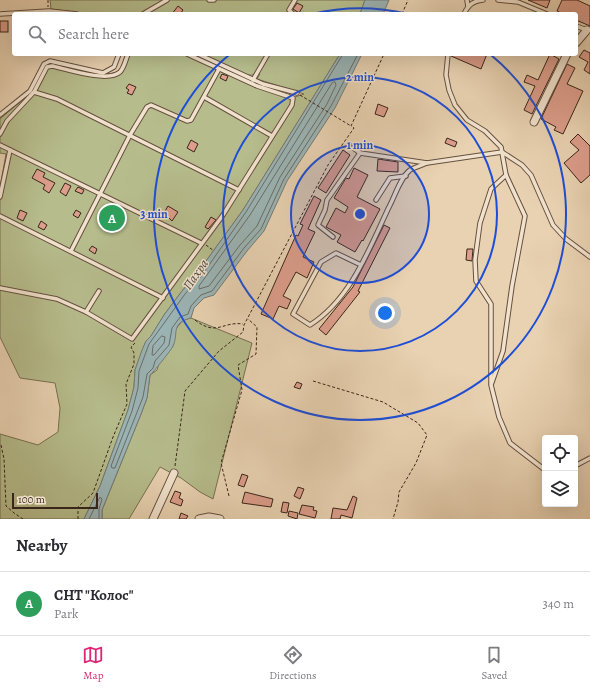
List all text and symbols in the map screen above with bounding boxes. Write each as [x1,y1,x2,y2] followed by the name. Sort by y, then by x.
[12,12,578,56] search box
[26,23,48,45] icon: search
[58,24,129,44] text: Search here
[346,69,374,85] text: 2 min
[347,137,374,153] text: 1 min
[99,203,125,233] pin: A
[140,206,168,222] text: 3 min
[353,207,367,221] centre of rings
[179,256,212,293] water label: Пахра
[375,303,395,323] your location
[542,435,578,507] map controls
[542,435,578,471] button: locate
[542,471,578,507] button: layers
[12,491,98,510] scale bar
[18,492,45,507] text: 100 m
[16,534,67,557] text: Nearby
[54,585,134,605] text: СНТ "Колос"
[25,595,33,612] text: A
[542,595,574,612] text: 340 m
[54,605,78,622] text: Park
[82,644,104,683] tab: Map
[269,644,317,683] tab: Directions
[481,644,508,683] tab: Saved

